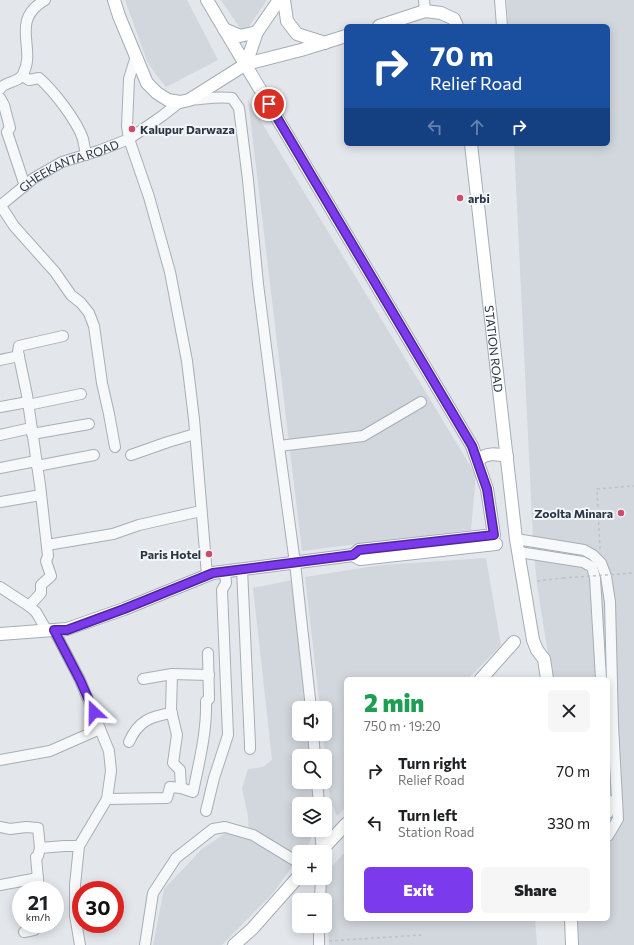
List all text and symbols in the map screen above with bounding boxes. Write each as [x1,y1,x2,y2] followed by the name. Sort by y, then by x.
[430,38,494,72] text: 70 m
[364,40,416,92] icon: right
[430,72,522,94] text: Relief Road
[252,87,286,121] pin
[258,93,280,115] icon: arrive
[424,116,446,138] icon: left
[466,116,488,138] icon: ahead
[508,116,530,138] icon: right
[140,122,235,136] place label: Kalupur Darwaza
[127,124,137,134] marker: Kalupur Darwaza
[16,137,121,195] street label: GHEEKANTA ROAD
[468,191,490,205] place label: arbi
[455,193,465,203] marker: arbi
[482,304,506,393] street label: STATION ROAD
[534,506,613,520] place label: Zoolta Minara
[616,508,626,518] marker: Zoolta Minara
[140,547,201,561] place label: Paris Hotel
[204,549,214,559] marker: Paris Hotel
[364,688,424,717] text: 2 min
[548,690,590,732] button: close
[73,691,115,733] position arrow
[292,701,332,933] map controls
[292,701,332,741] button: sound
[364,718,441,734] text: 750 m · 19:20
[292,749,332,789] button: search
[398,754,467,772] text: Turn right
[364,760,386,782] icon: right
[556,762,590,780] text: 70 m
[398,772,465,788] text: Relief Road
[292,797,332,837] button: layers
[398,806,457,824] text: Turn left
[364,812,386,834] icon: left
[547,814,590,832] text: 330 m
[398,824,474,840] text: Station Road
[292,845,332,885] button: +
[364,867,473,913] button: Exit
[481,867,590,913] button: Share
[72,881,124,933] speed limit sign: 30
[28,890,48,914] text: 21
[292,893,332,933] button: −
[26,911,50,923] text: km/h

